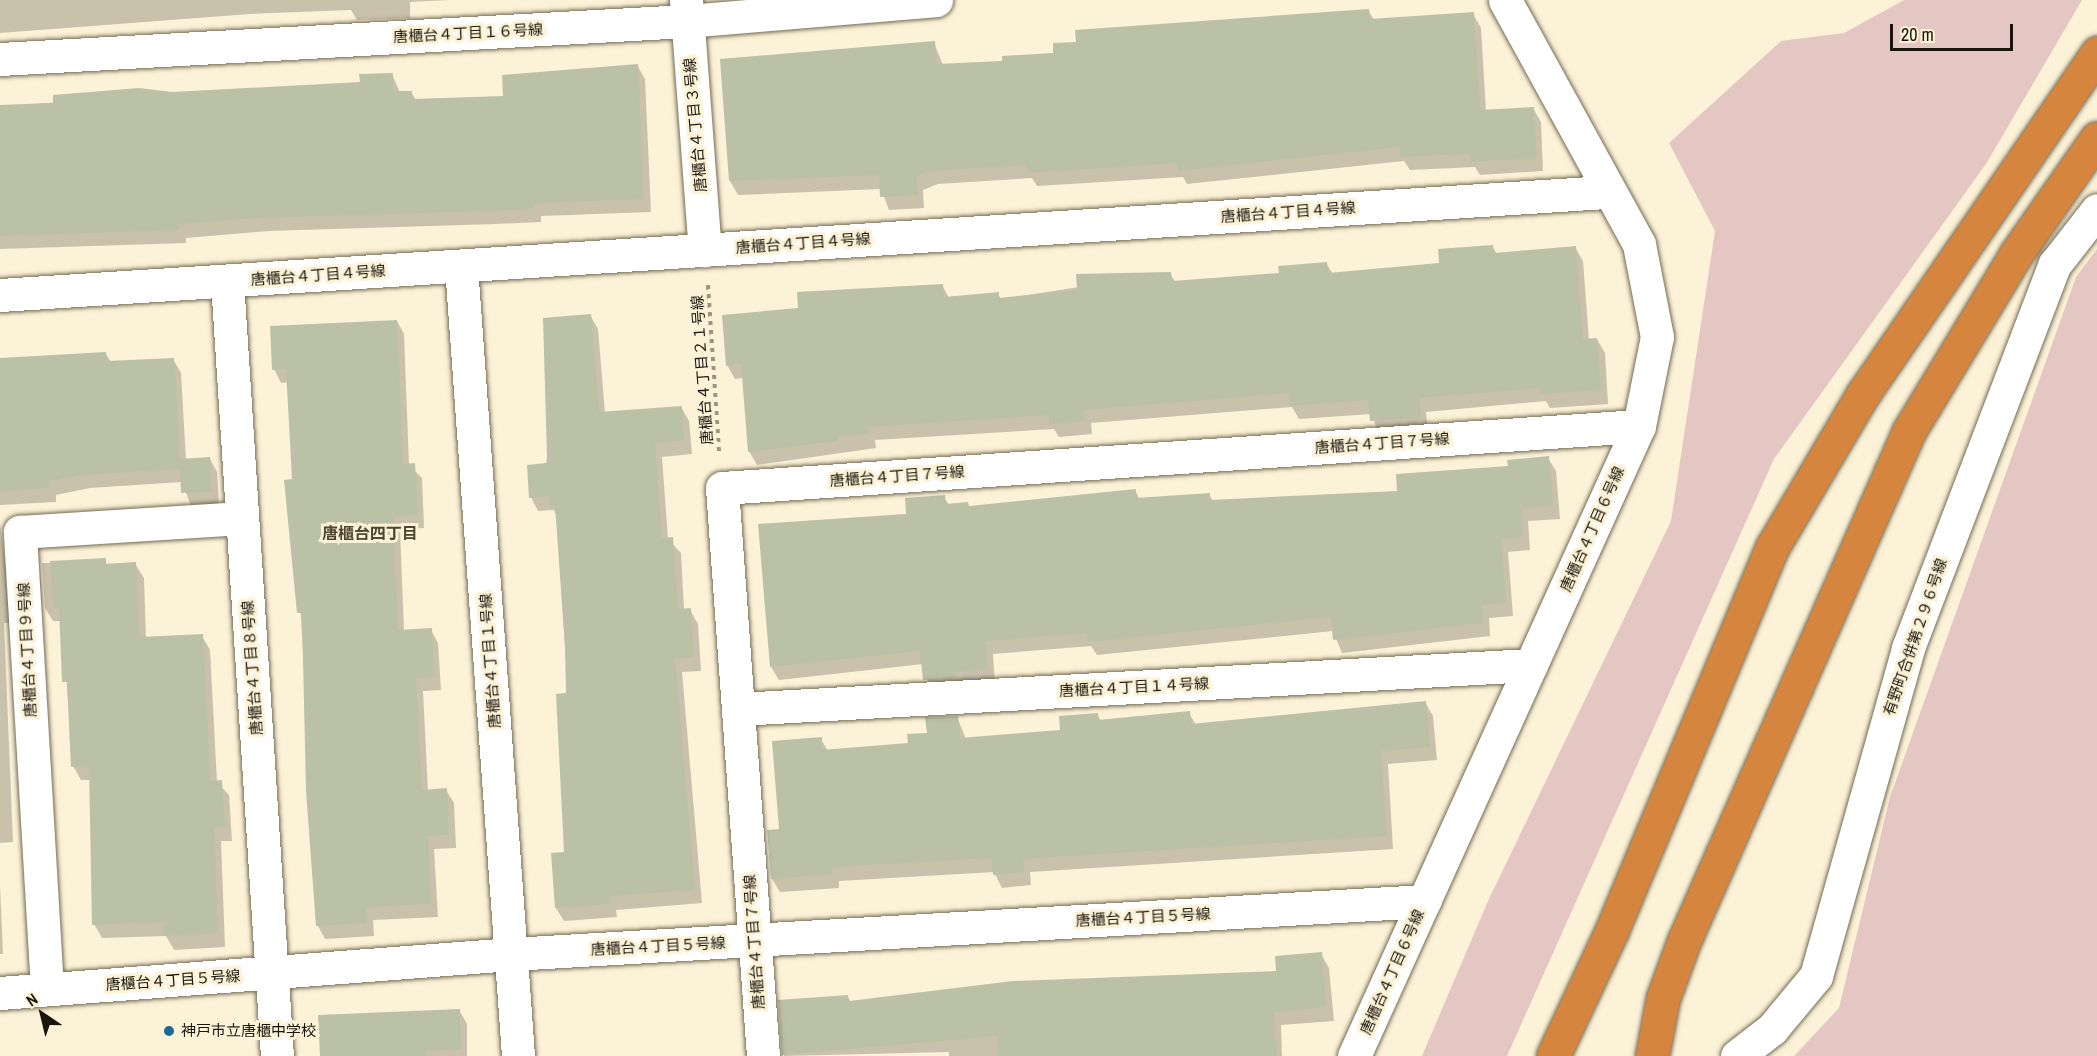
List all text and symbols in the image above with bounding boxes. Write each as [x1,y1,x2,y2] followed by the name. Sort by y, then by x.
[1893,12,2016,50] scale bar
[393,20,543,46] street label: 唐櫃台４丁目１６号線
[1901,22,1934,47] text: 20 m
[680,57,710,193] street label: 唐櫃台４丁目３号線
[1220,198,1356,226] street label: 唐櫃台４丁目４号線
[735,229,871,257] street label: 唐櫃台４丁目４号線
[250,261,386,289] street label: 唐櫃台４丁目４号線
[688,295,716,445] street label: 唐櫃台４丁目２１号線
[1314,429,1450,457] street label: 唐櫃台４丁目７号線
[829,462,965,490] street label: 唐櫃台４丁目７号線
[1556,464,1628,594] street label: 唐櫃台４丁目６号線
[322,523,418,543] district label: 唐櫃台四丁目
[1880,556,1950,718] street label: 有野町合併第２９６号線
[14,582,40,718] street label: 唐櫃台４丁目９号線
[476,593,504,729] street label: 唐櫃台４丁目１号線
[238,600,266,736] street label: 唐櫃台４丁目８号線
[1059,674,1209,700] street label: 唐櫃台４丁目１４号線
[740,874,768,1010] street label: 唐櫃台４丁目７号線
[1075,904,1211,930] street label: 唐櫃台４丁目５号線
[1356,907,1428,1037] street label: 唐櫃台４丁目６号線
[590,933,726,959] street label: 唐櫃台４丁目５号線
[105,966,241,994] street label: 唐櫃台４丁目５号線
[12,984,72,1044] north arrow
[21,988,42,1011] text: N
[181,1022,316,1040] place label: 神戸市立唐櫃中学校
[162,1024,176,1038] marker: 神戸市立唐櫃中学校

